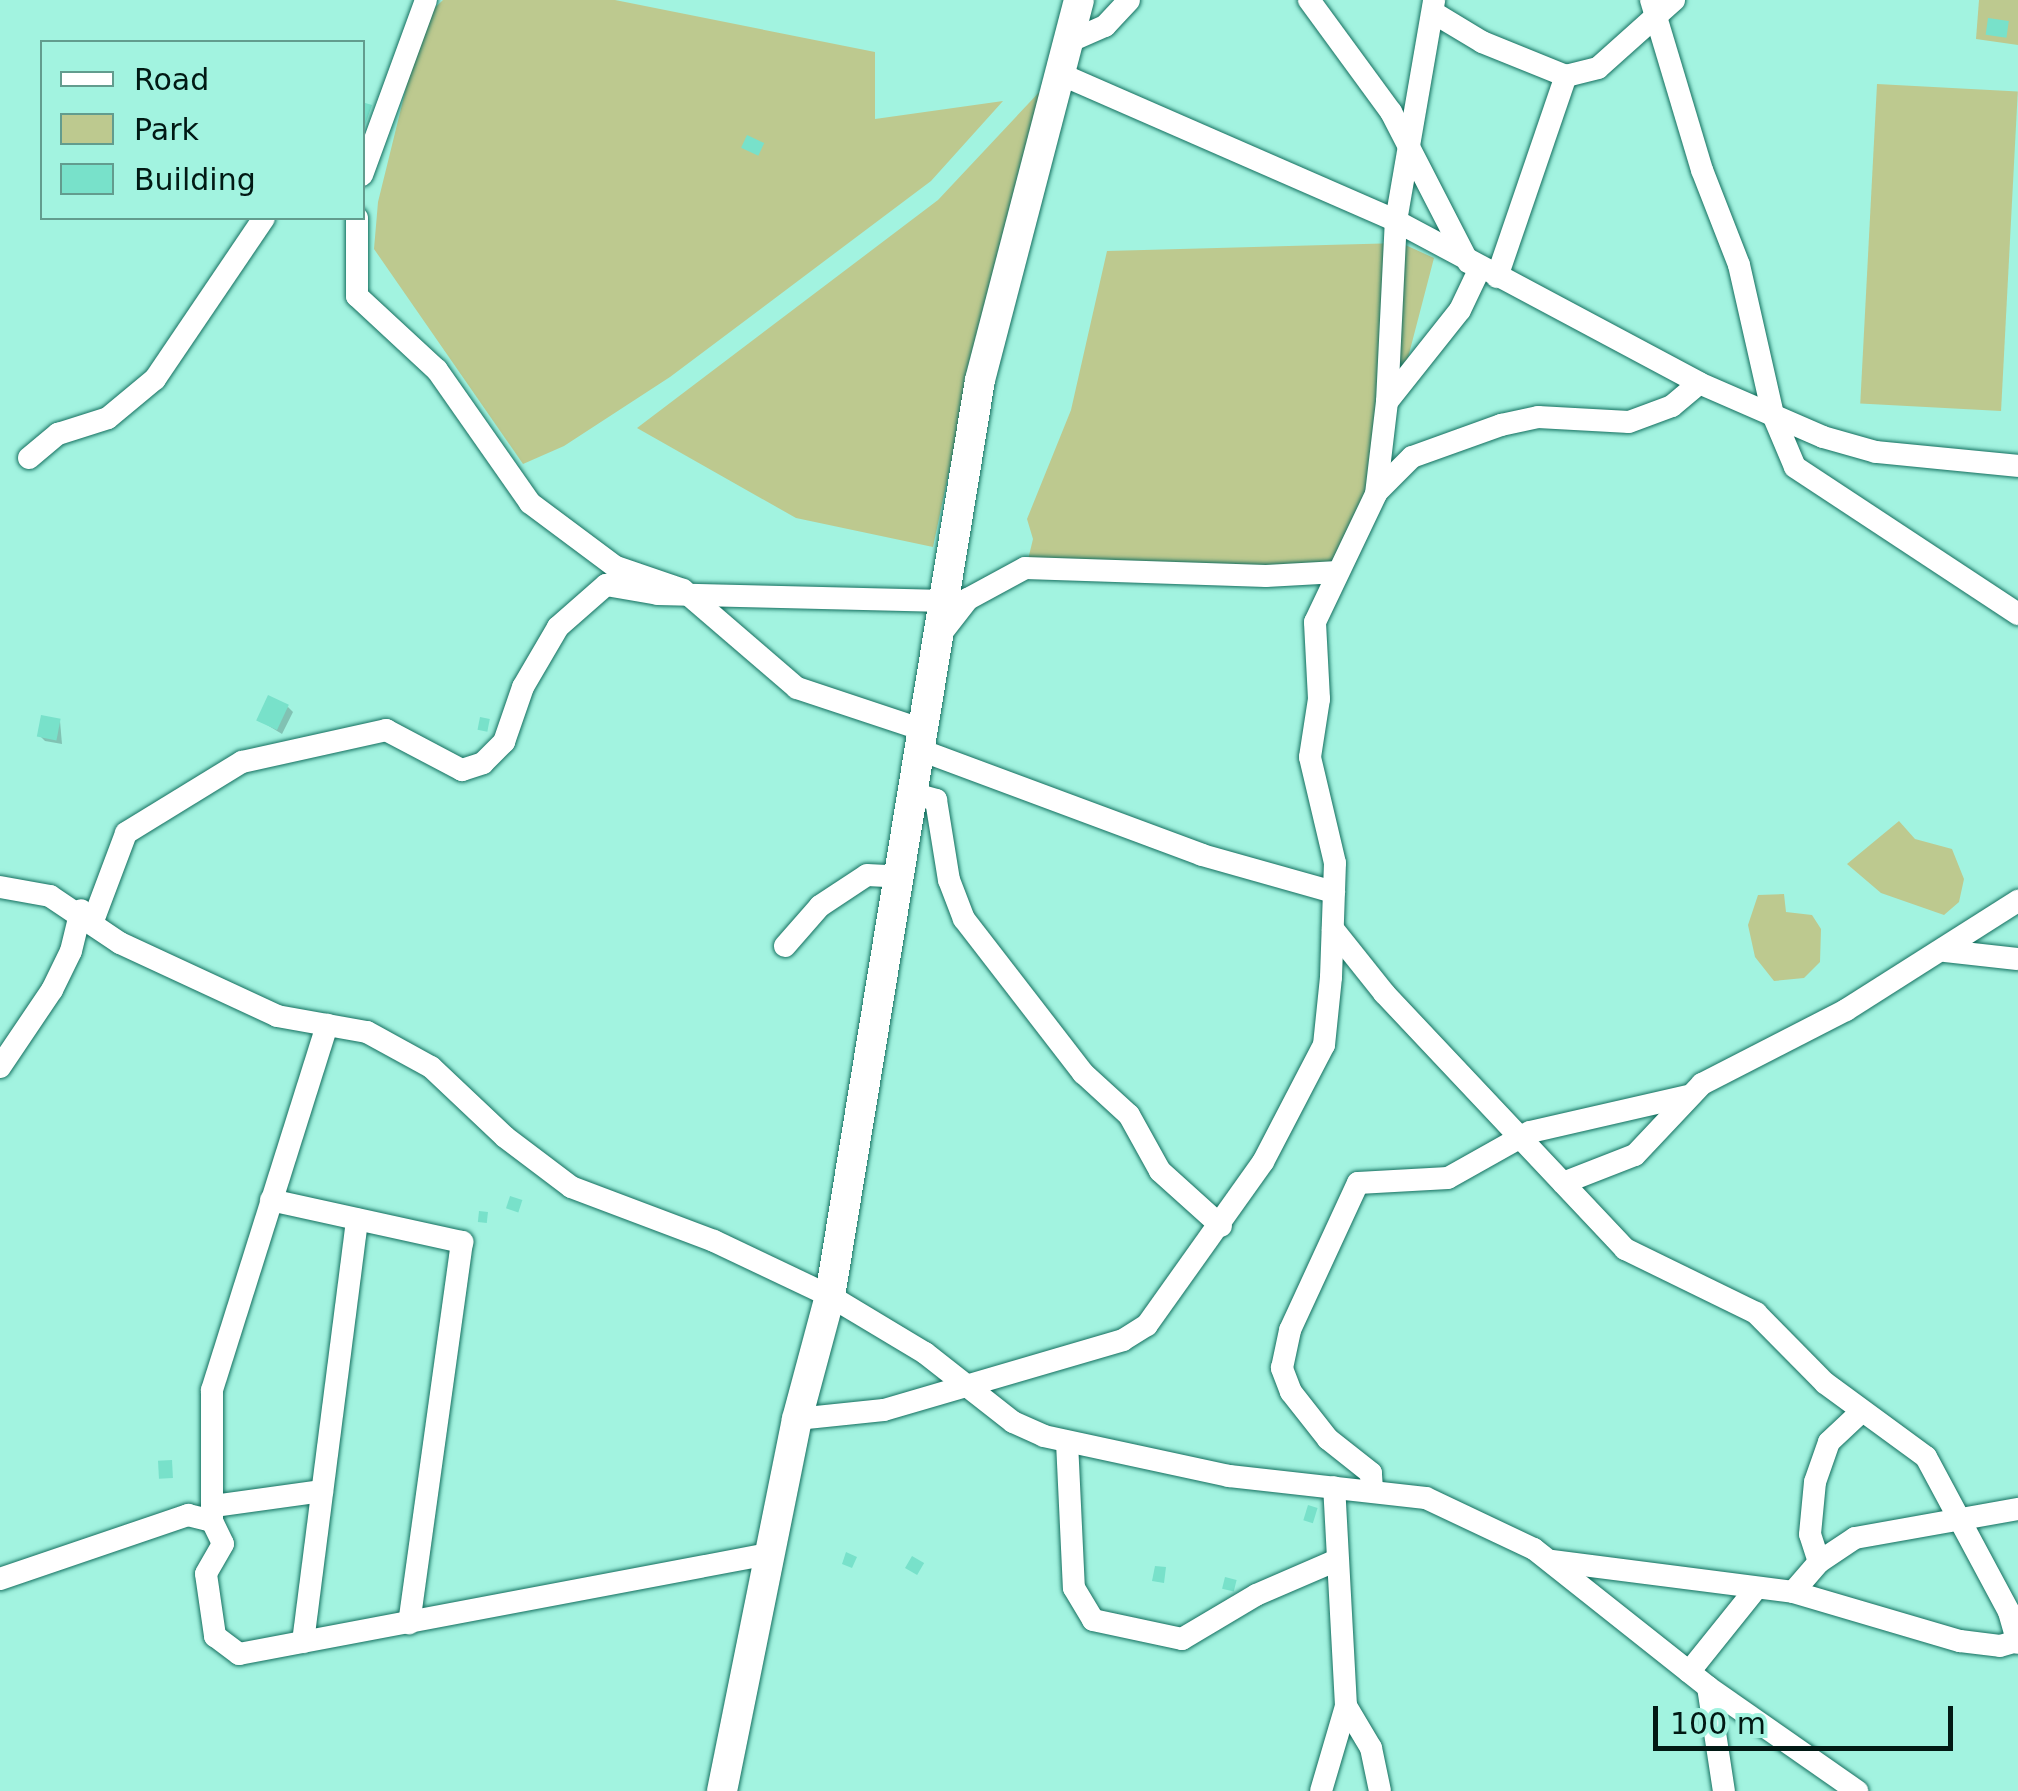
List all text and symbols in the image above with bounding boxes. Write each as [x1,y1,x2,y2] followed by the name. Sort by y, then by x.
[40,40,365,220] legend
[134,62,209,97] text: Road
[134,112,199,147] text: Park
[134,162,256,197] text: Building
[1658,1686,1958,1748] scale bar
[1670,1706,1766,1741] text: 100 m

